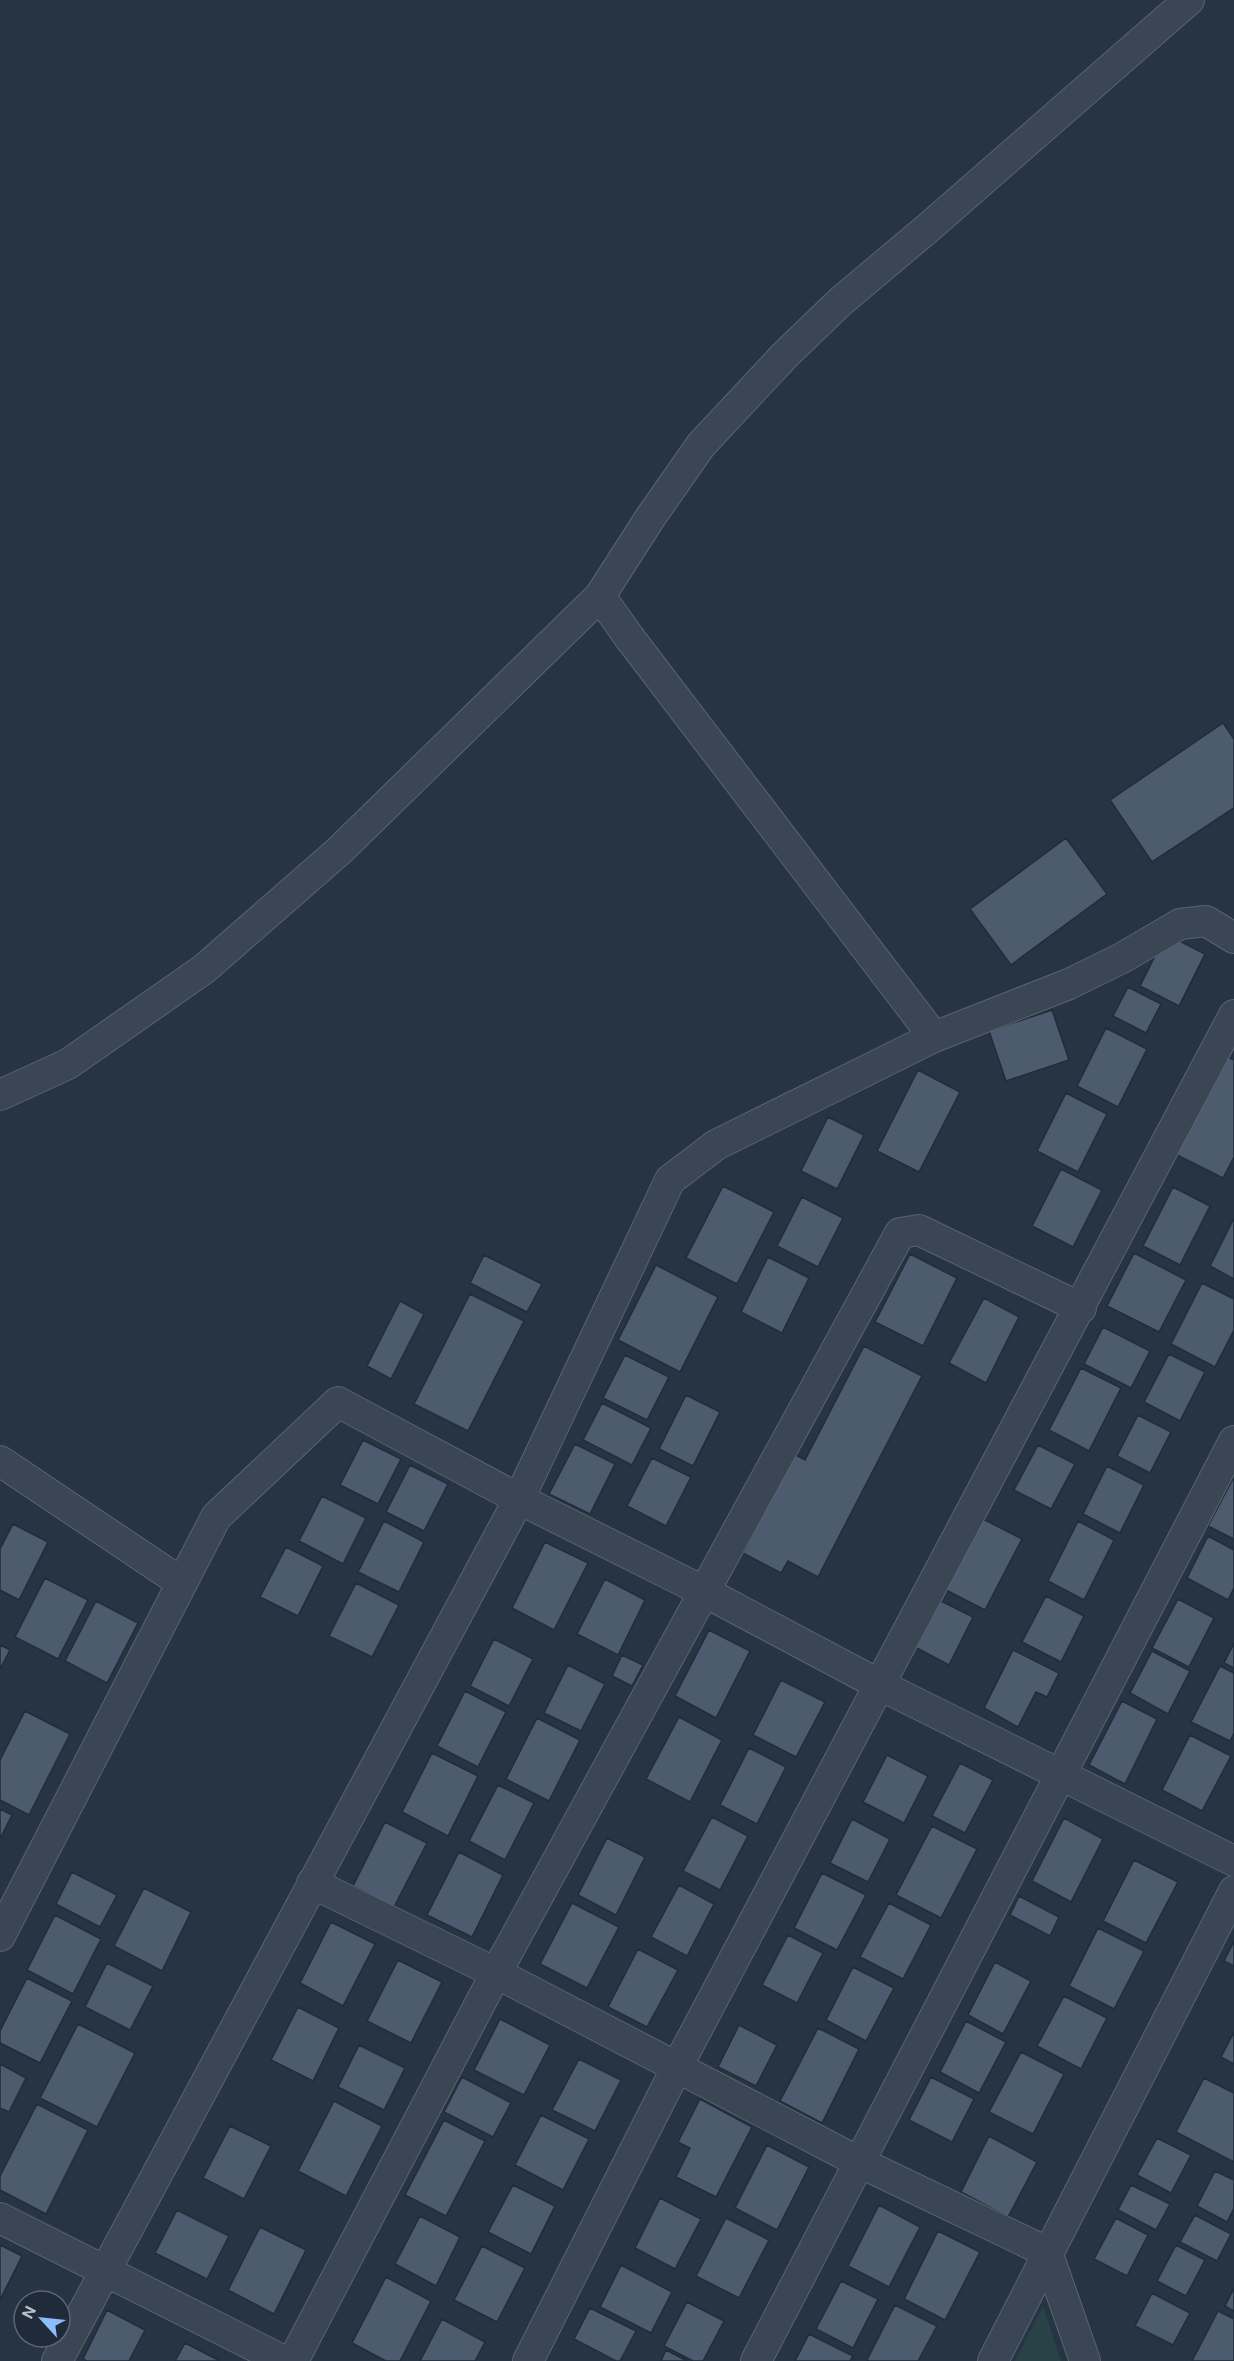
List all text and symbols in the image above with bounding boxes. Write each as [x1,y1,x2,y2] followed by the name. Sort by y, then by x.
[12,2289,72,2349] north arrow
[17,2302,41,2322] text: N

